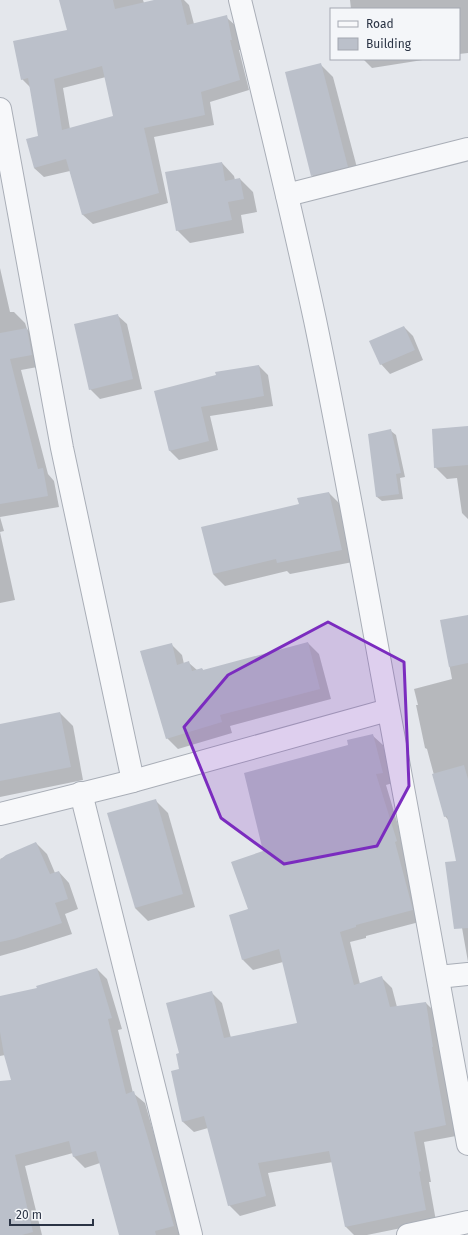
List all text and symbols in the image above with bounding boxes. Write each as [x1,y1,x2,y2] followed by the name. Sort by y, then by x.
[330,8,460,60] legend
[366,17,394,31] text: Road
[366,37,412,51] text: Building
[10,1201,93,1227] scale bar
[16,1208,42,1222] text: 20 m

